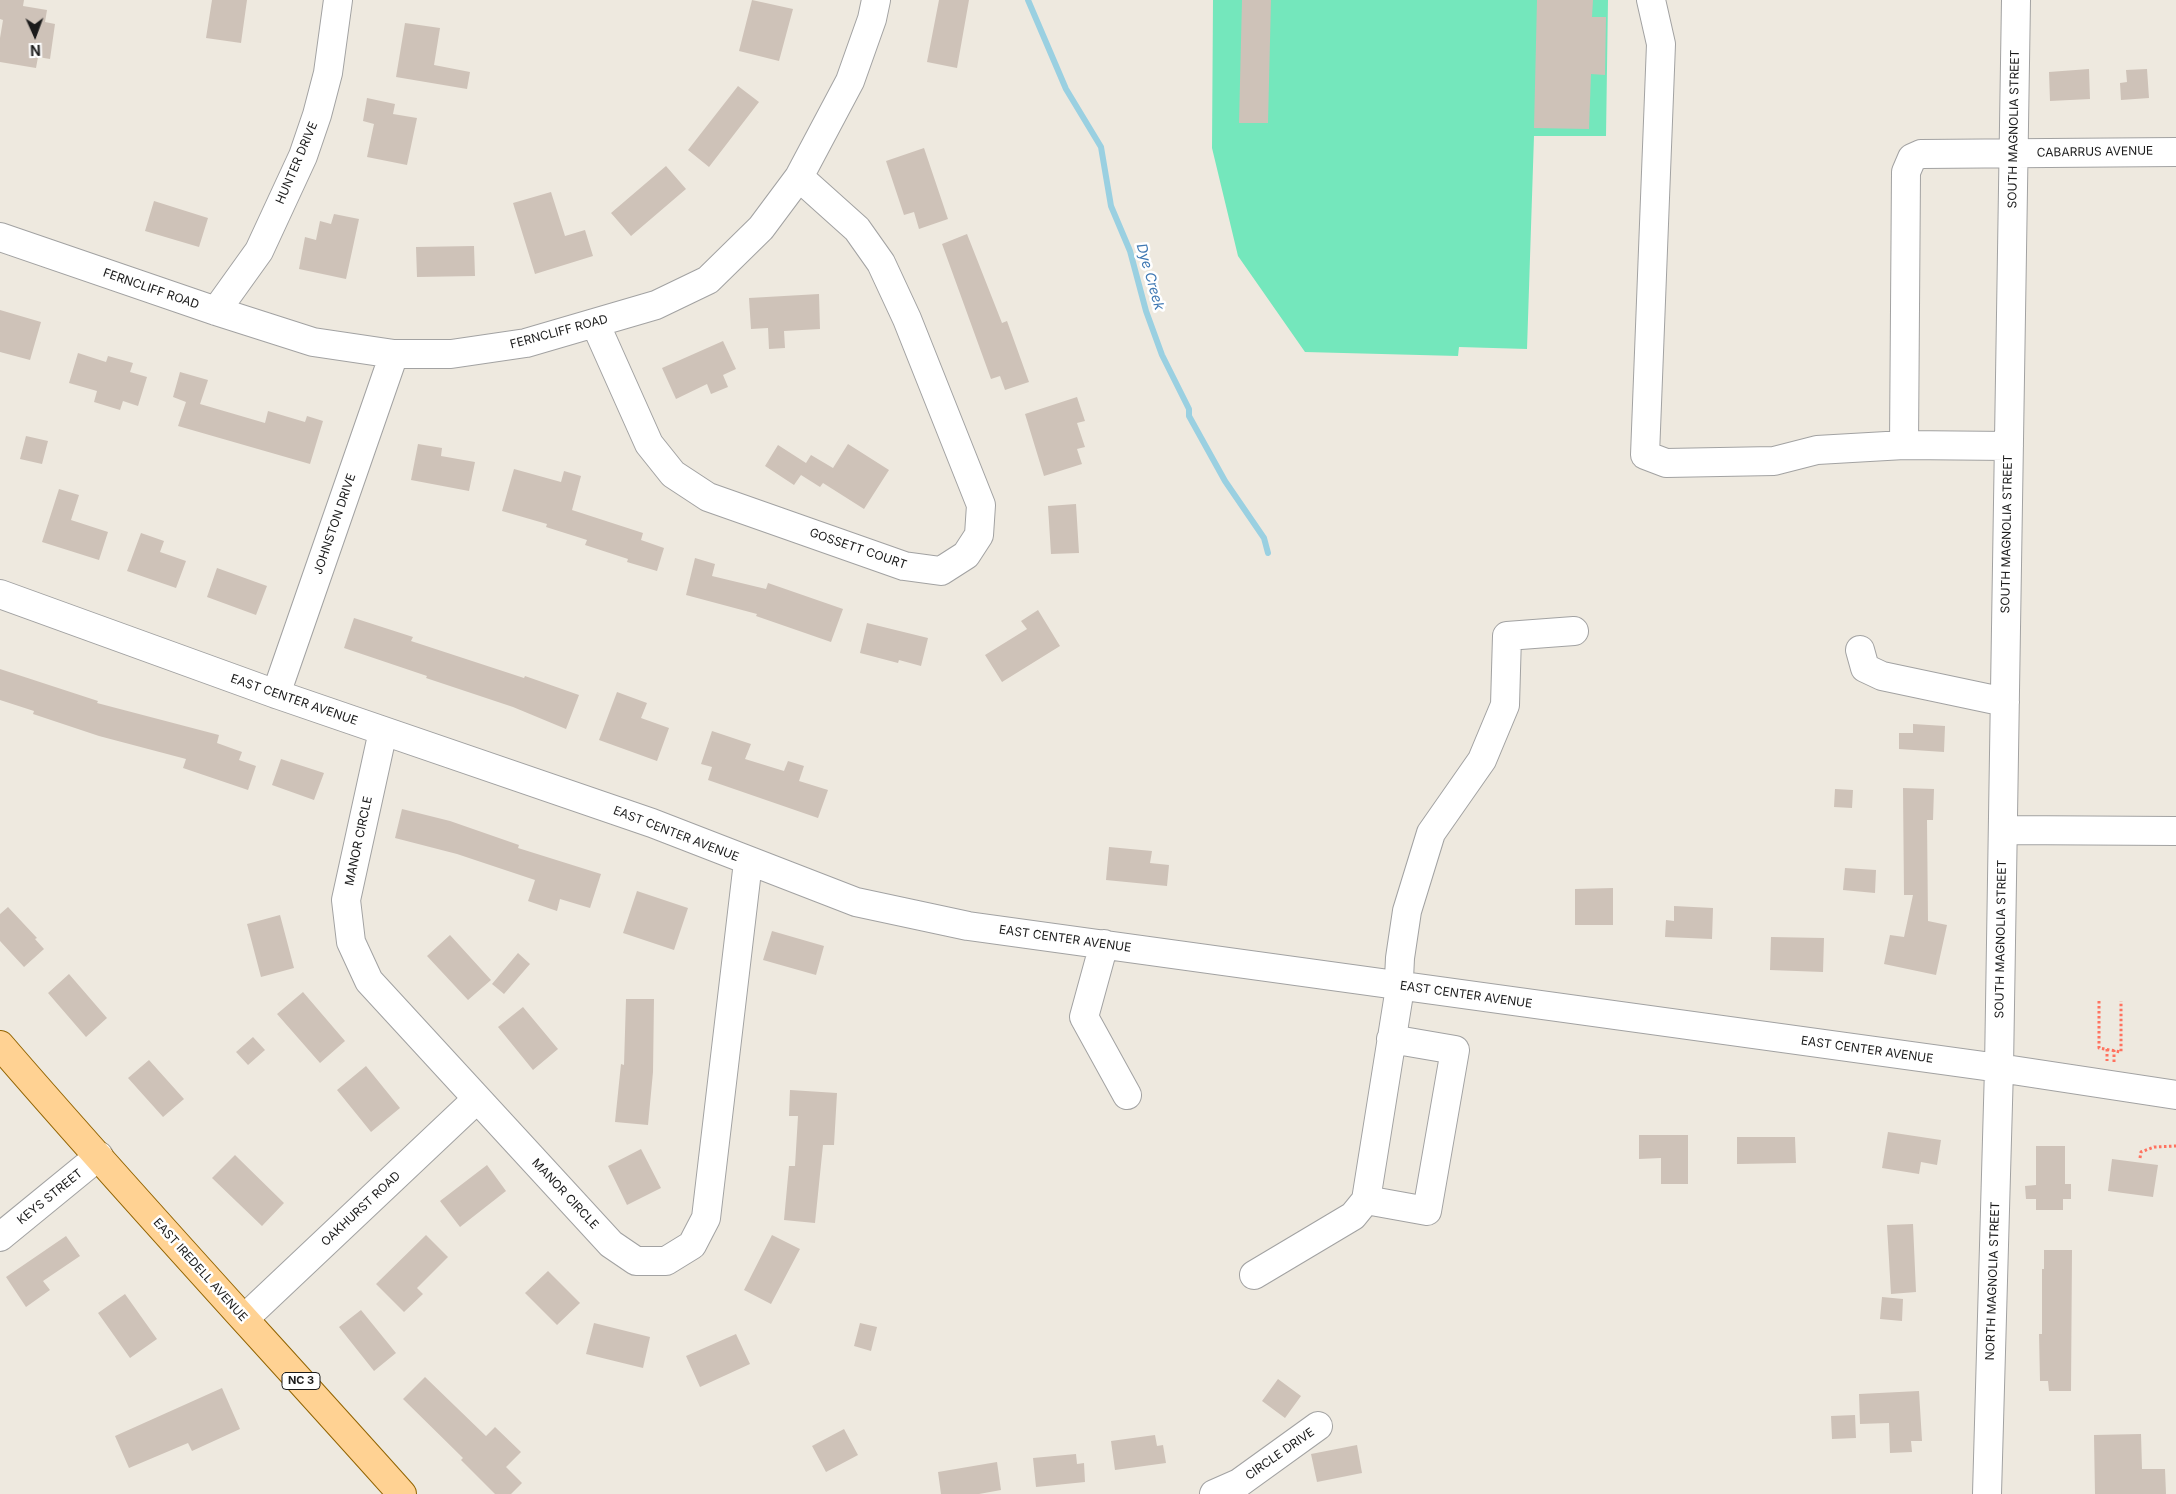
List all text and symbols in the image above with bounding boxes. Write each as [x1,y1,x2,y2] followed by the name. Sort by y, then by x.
[10,10,60,60] north arrow
[30,42,41,59] text: N
[2005,50,2023,208] street label: SOUTH MAGNOLIA STREET
[273,120,321,206] street label: HUNTER DRIVE
[2037,144,2153,160] street label: CABARRUS AVENUE
[1132,242,1168,312] water label: Dye Creek
[101,266,201,312] street label: FERNCLIFF ROAD
[508,312,610,352] street label: FERNCLIFF ROAD
[1998,455,2016,613] street label: SOUTH MAGNOLIA STREET
[311,472,359,576] street label: JOHNSTON DRIVE
[807,526,909,572] street label: GOSSETT COURT
[229,671,359,729] street label: EAST CENTER AVENUE
[343,795,375,887] street label: MANOR CIRCLE
[611,803,741,865] street label: EAST CENTER AVENUE
[1992,860,2010,1018] street label: SOUTH MAGNOLIA STREET
[998,923,1132,955] street label: EAST CENTER AVENUE
[1399,979,1533,1011] street label: EAST CENTER AVENUE
[1800,1034,1934,1066] street label: EAST CENTER AVENUE
[529,1156,601,1232] street label: MANOR CIRCLE
[14,1166,86,1228] street label: KEYS STREET
[318,1169,404,1249] street label: OAKHURST ROAD
[1983,1201,2003,1361] street label: NORTH MAGNOLIA STREET
[150,1216,250,1324] street label: EAST IREDELL AVENUE
[282,1372,320,1390] road number: NC 3
[1243,1425,1317,1483] street label: CIRCLE DRIVE

